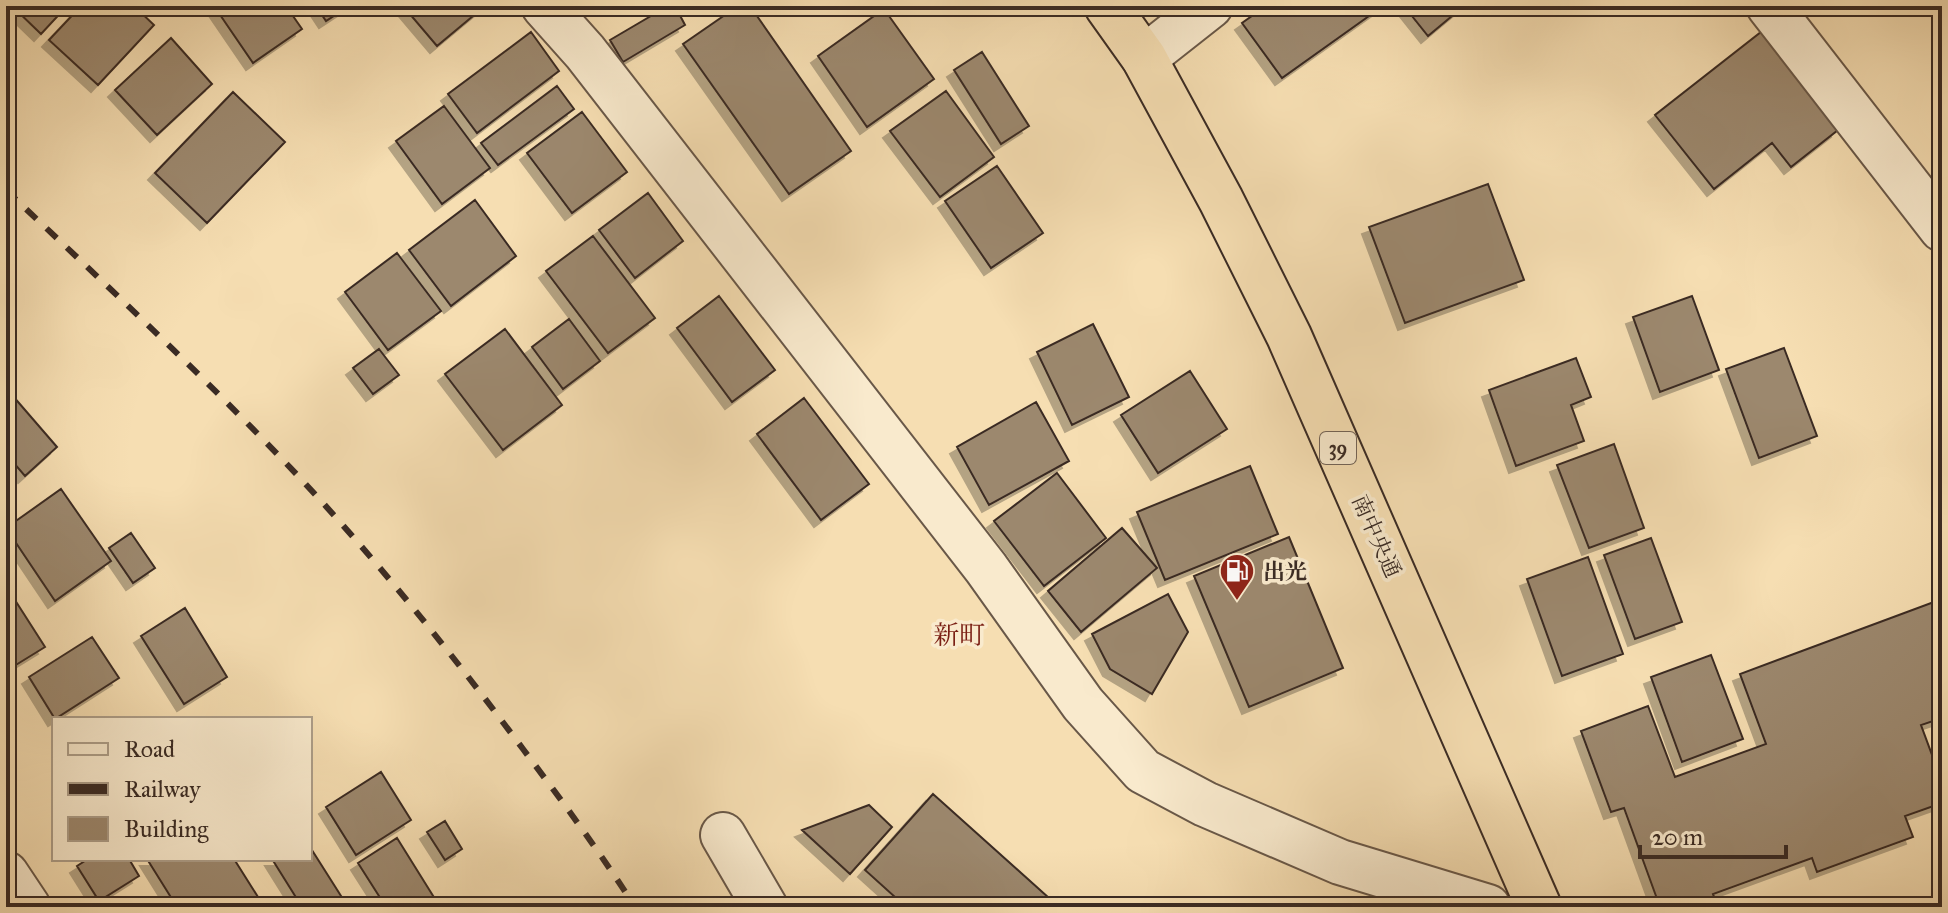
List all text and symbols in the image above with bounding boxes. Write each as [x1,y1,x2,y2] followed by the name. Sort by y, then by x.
[1320,432,1356,464] road number: 39
[1346,491,1407,582] street label: 南中央通
[1218,552,1256,602] fuel station icon: 出光
[1263,558,1307,585] place label: 出光
[933,619,985,651] district label: 新町
[52,717,312,861] legend
[124,734,175,764] text: Road
[124,774,201,804] text: Railway
[1640,809,1786,859] scale bar
[124,814,209,844] text: Building
[1652,822,1703,852] text: 20 m

